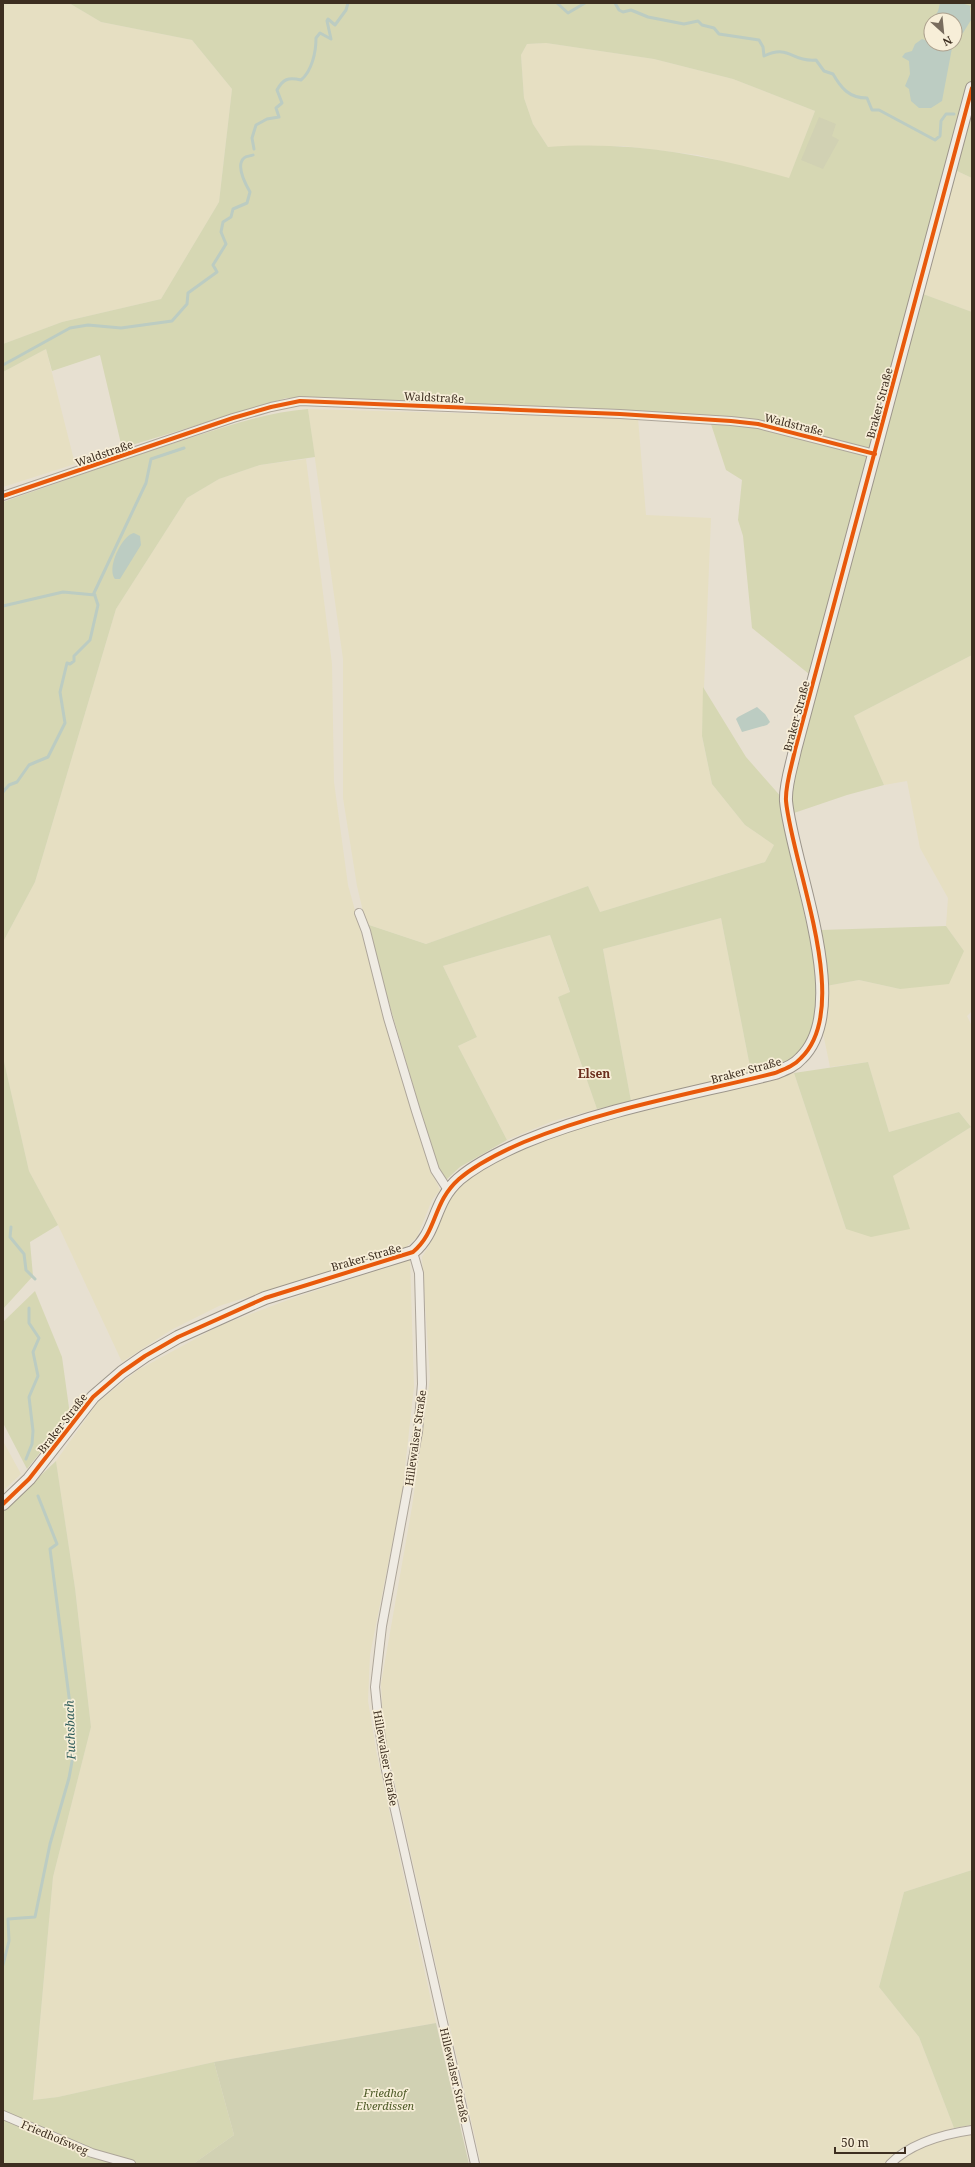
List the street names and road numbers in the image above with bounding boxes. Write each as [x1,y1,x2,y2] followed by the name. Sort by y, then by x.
[862,366,896,440] street label: Braker Straße
[404,388,465,406] street label: Waldstraße
[763,409,825,439] street label: Waldstraße
[73,436,135,470] street label: Waldstraße
[779,679,813,753] street label: Braker Straße
[709,1053,783,1087] street label: Braker Straße
[329,1240,403,1274] street label: Braker Straße
[401,1389,429,1487] street label: Hillewalser Straße
[34,1390,90,1456] street label: Braker Straße
[370,1709,402,1807] street label: Hillewalser Straße
[437,2026,473,2124] street label: Hillewalser Straße
[19,2116,91,2158] street label: Friedhofsweg

